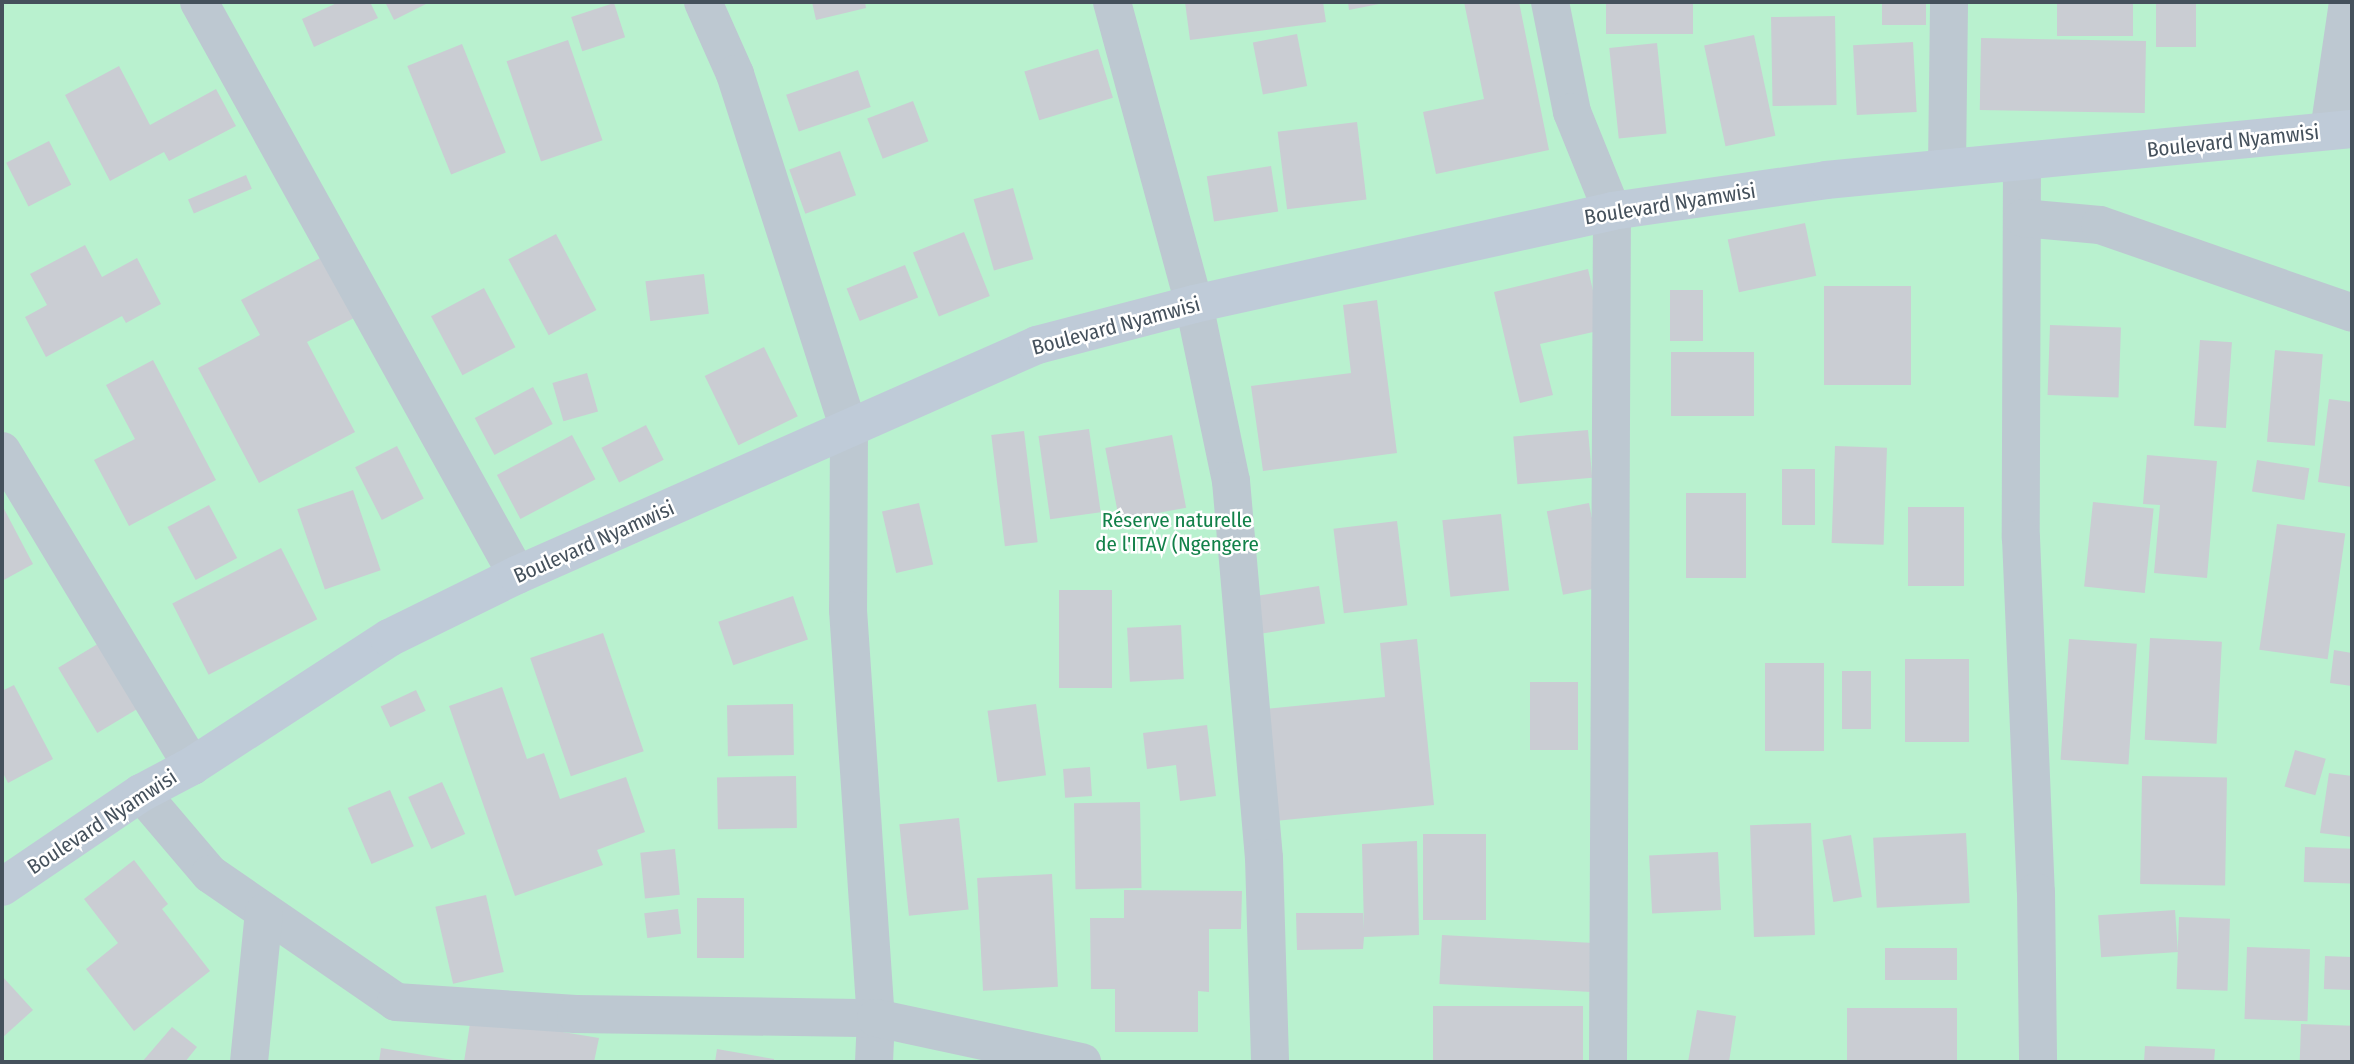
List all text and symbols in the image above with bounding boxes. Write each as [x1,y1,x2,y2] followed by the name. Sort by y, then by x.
[2146,119,2320,163] street label: Boulevard Nyamwisi
[1583,178,1757,230] street label: Boulevard Nyamwisi
[1029,291,1203,361] street label: Boulevard Nyamwisi
[510,495,678,589] street label: Boulevard Nyamwisi
[1095,507,1259,557] park label: Réserve naturelle de l'ITAV (Ngengere
[23,764,181,880] street label: Boulevard Nyamwisi

